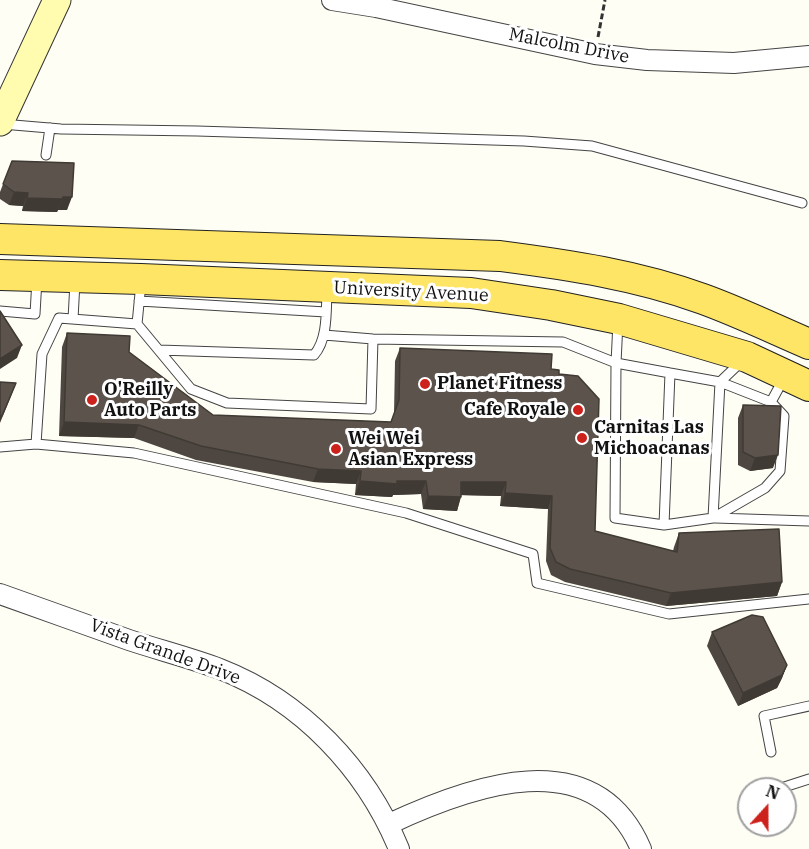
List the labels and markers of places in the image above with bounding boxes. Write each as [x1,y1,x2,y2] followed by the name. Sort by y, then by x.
[437,373,562,395] place label: Planet Fitness
[418,377,432,391] marker: Planet Fitness
[104,379,197,422] place label: O'Reilly Auto Parts
[85,393,99,407] marker: O'Reilly Auto Parts
[464,399,566,421] place label: Cafe Royale
[571,403,585,417] marker: Cafe Royale
[594,417,710,460] place label: Carnitas Las Michoacanas
[348,428,473,470] place label: Wei Wei Asian Express
[575,431,589,445] marker: Carnitas Las Michoacanas
[329,442,343,456] marker: Wei Wei Asian Express

